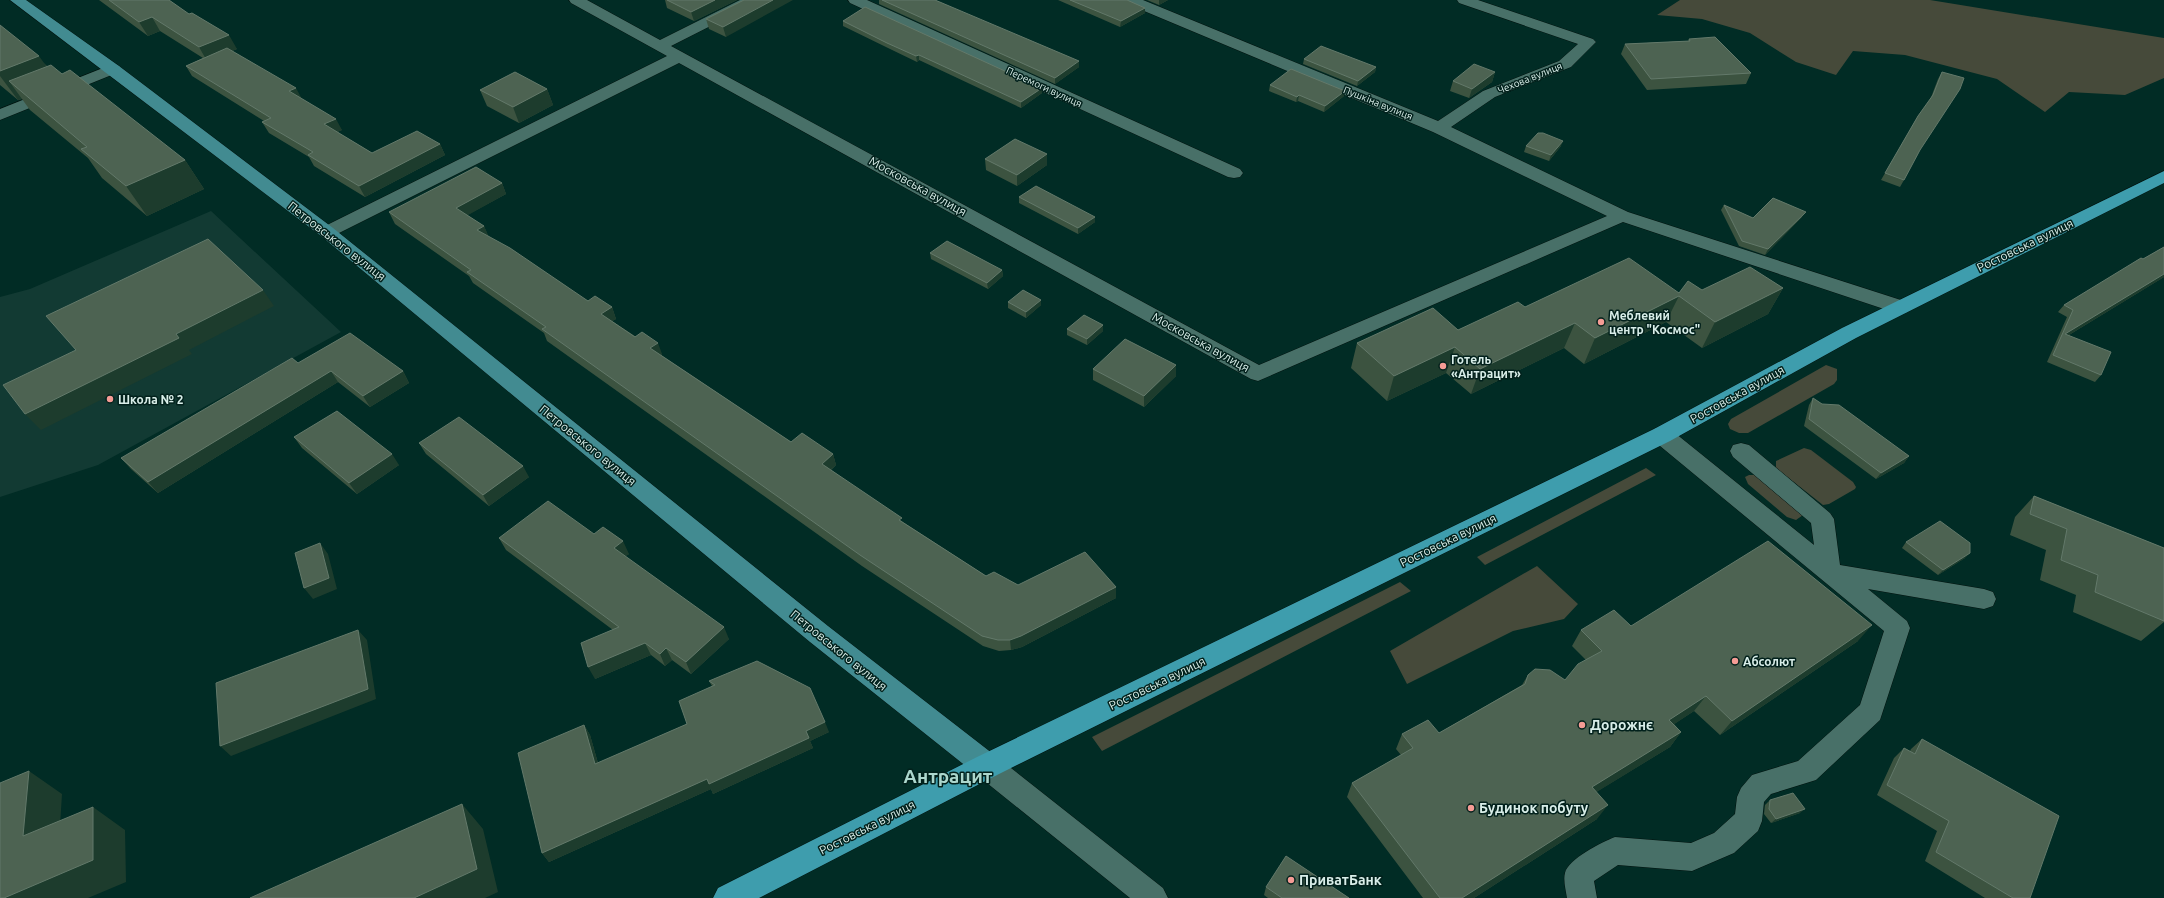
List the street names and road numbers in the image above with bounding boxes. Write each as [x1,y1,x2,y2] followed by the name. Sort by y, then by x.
[1496,60,1564,96] street label: Чехова вулиця
[1004,65,1084,109] street label: Перемоги вулиця
[1342,84,1414,122] street label: Пушкіна вулиця
[867,154,969,218] street label: Московська вулиця
[286,199,388,283] street label: Петровського вулиця
[1975,216,2075,274] street label: Ростовська вулиця
[1150,310,1252,374] street label: Московська вулиця
[1688,363,1786,425] street label: Ростовська вулиця
[537,402,639,488] street label: Петровського вулиця
[1398,511,1498,569] street label: Ростовська вулиця
[788,607,890,693] street label: Петровського вулиця
[1107,654,1207,712] street label: Ростовська вулиця
[817,797,917,857] street label: Ростовська вулиця

